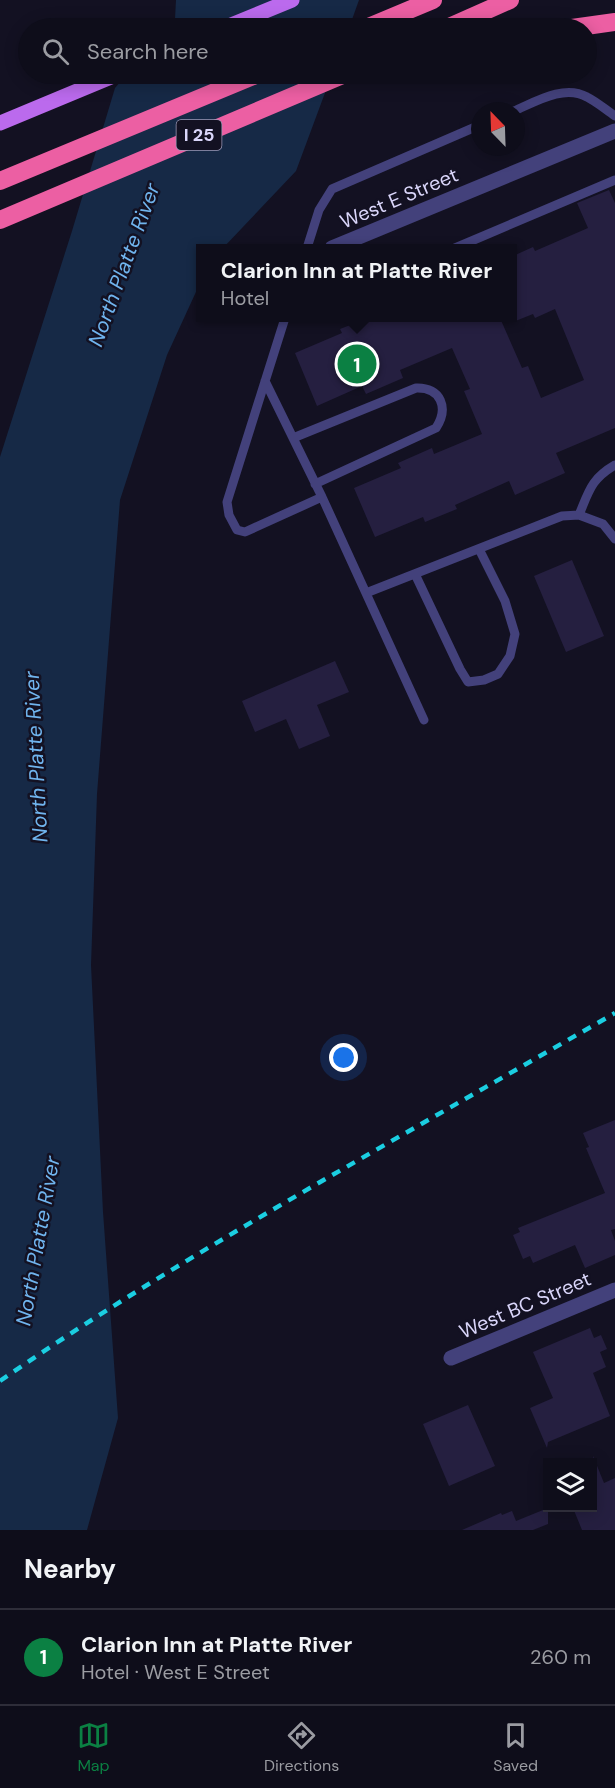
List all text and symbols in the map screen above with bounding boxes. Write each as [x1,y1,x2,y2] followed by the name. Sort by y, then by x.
[18,18,597,84] search box
[39,35,72,68] icon: search
[87,37,208,66] text: Search here
[471,102,525,156] north arrow
[176,120,222,150] road number: I 25
[336,161,462,235] street label: West E Street
[81,178,167,350] water label: North Platte River
[196,244,517,322] popup
[221,256,492,285] text: Clarion Inn at Platte River
[221,285,269,311] text: Hotel
[338,342,376,386] pin: 1
[17,669,54,843] water label: North Platte River
[329,1043,358,1072] your location
[9,1153,67,1328] water label: North Platte River
[455,1265,595,1344] street label: West BC Street
[543,1458,597,1512] map controls
[543,1458,597,1512] button: layers
[24,1552,116,1586] text: Nearby
[81,1630,352,1659] text: Clarion Inn at Platte River
[40,1644,47,1670] text: 1
[530,1644,591,1670] text: 260 m
[81,1659,270,1685] text: Hotel · West E Street
[77,1719,110,1776] tab: Map
[264,1719,339,1776] tab: Directions
[493,1719,538,1776] tab: Saved

